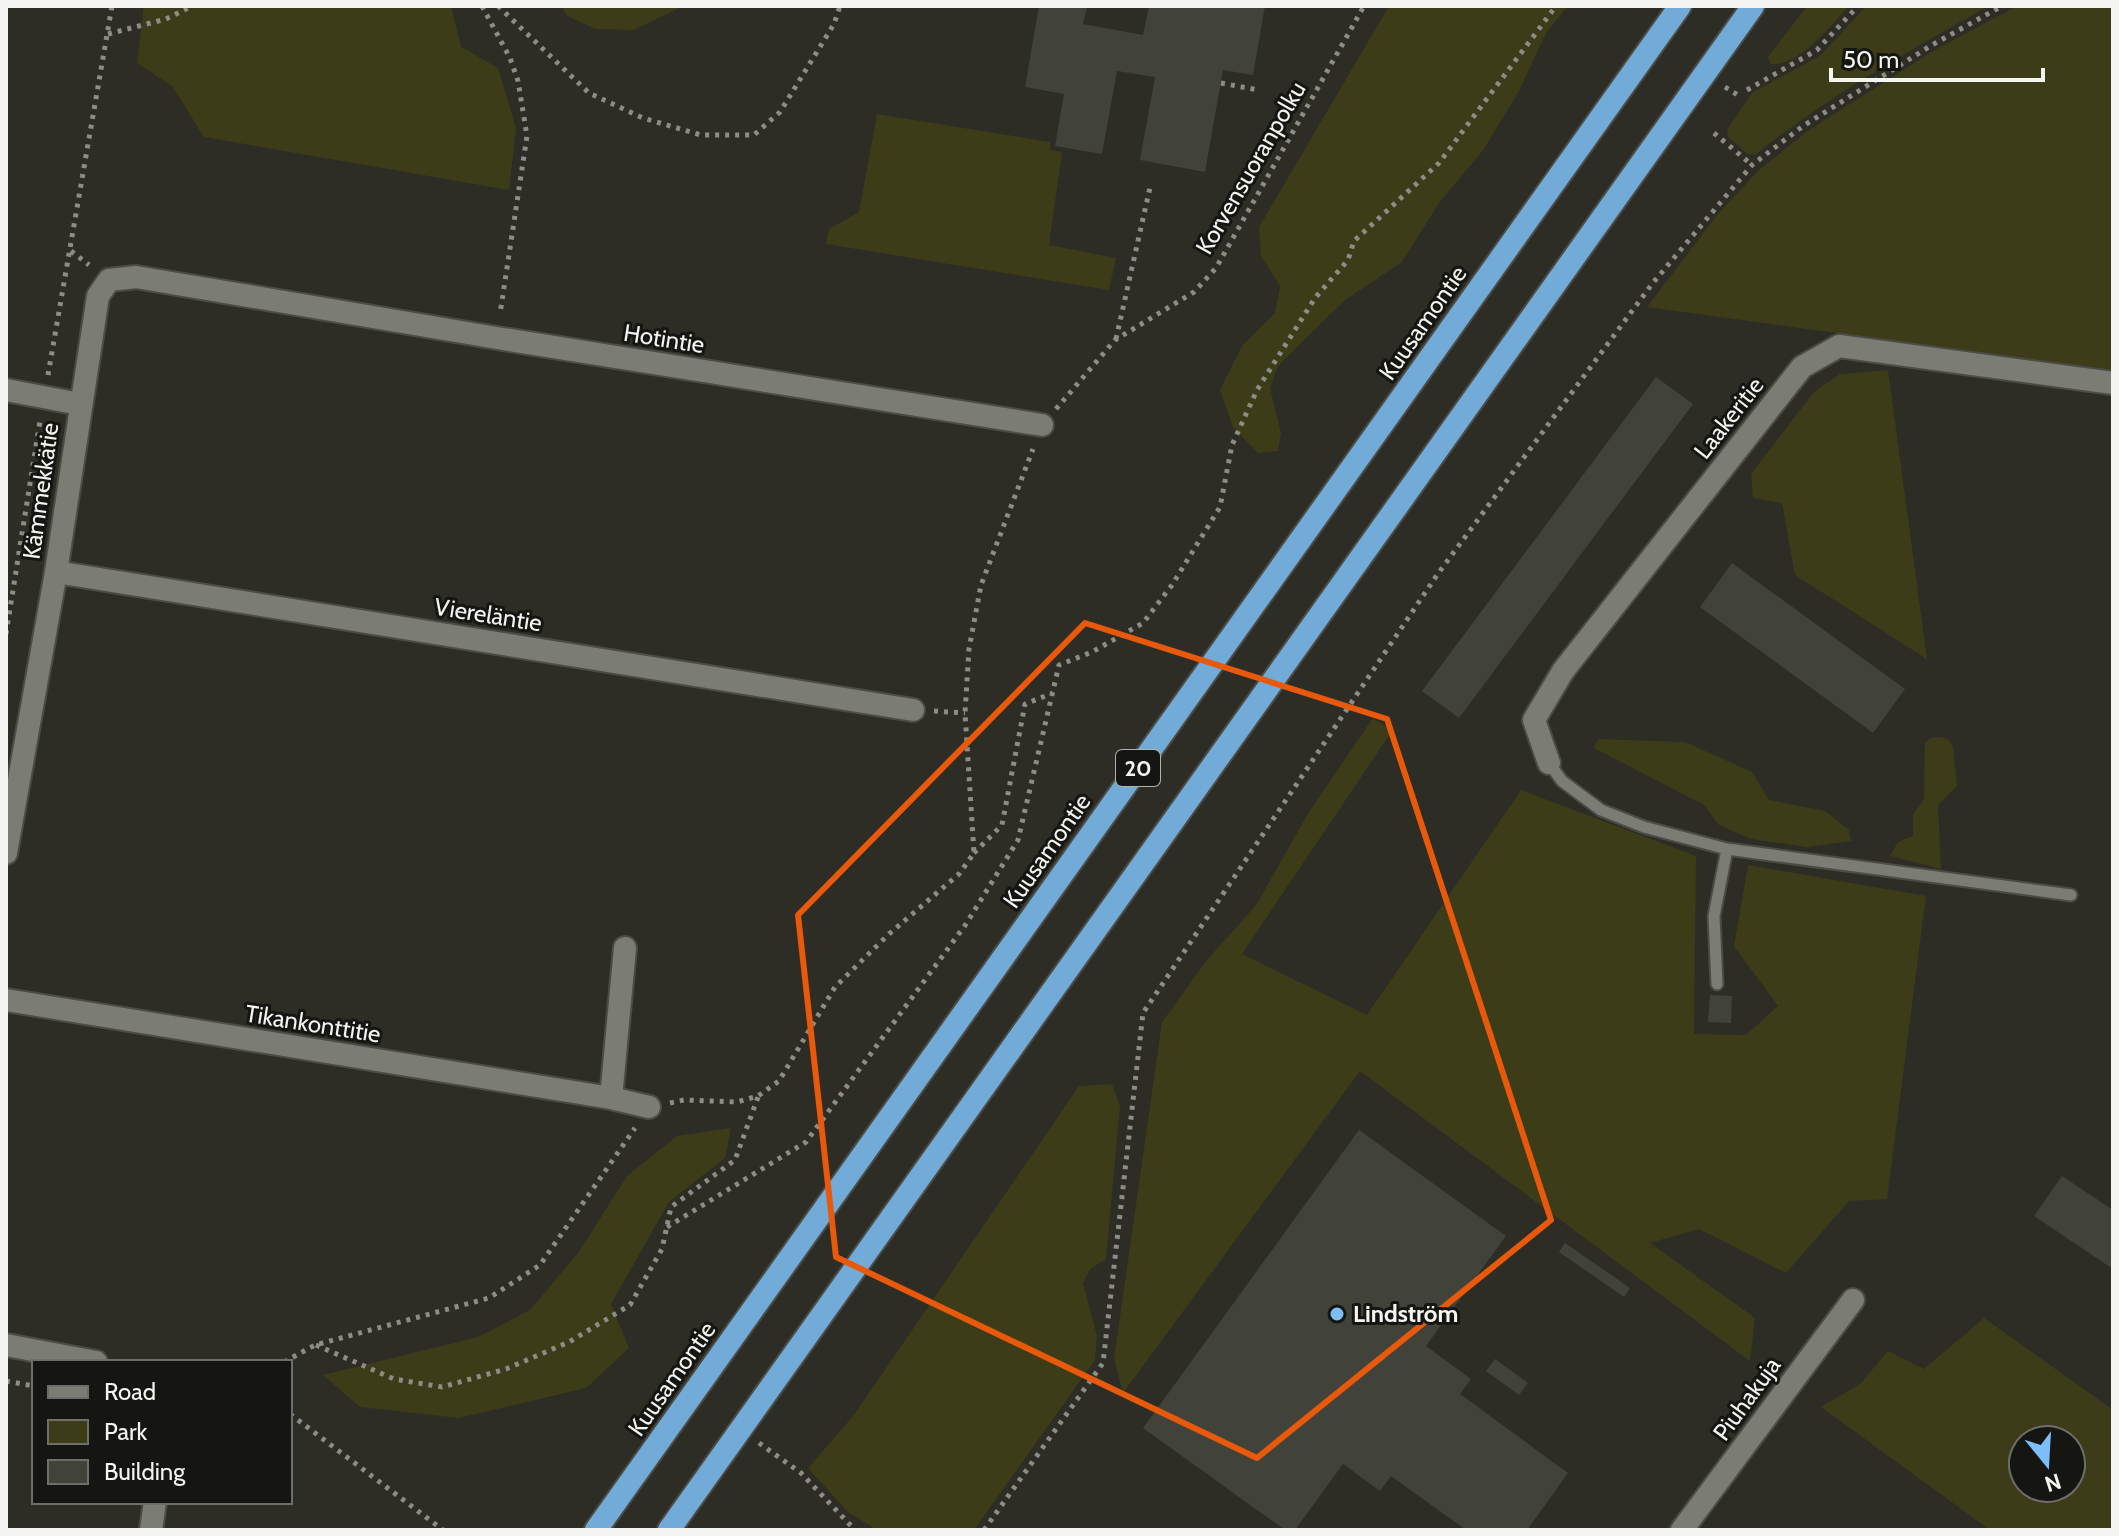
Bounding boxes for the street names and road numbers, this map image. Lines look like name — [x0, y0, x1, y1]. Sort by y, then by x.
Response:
street label: Korvensuoranpolku — [1189, 76, 1312, 259]
street label: Kuusamontie — [1373, 260, 1472, 385]
street label: Hotintie — [622, 318, 707, 359]
street label: Laakeritie — [1688, 371, 1769, 464]
street label: Kämmekkätie — [17, 421, 64, 561]
street label: Viereläntie — [432, 592, 544, 637]
road number: 20 — [1116, 750, 1160, 786]
street label: Kuusamontie — [997, 788, 1096, 913]
street label: Tikankonttitie — [243, 998, 383, 1049]
street label: Kuusamontie — [622, 1316, 721, 1441]
street label: Piuhakuja — [1707, 1351, 1787, 1446]

